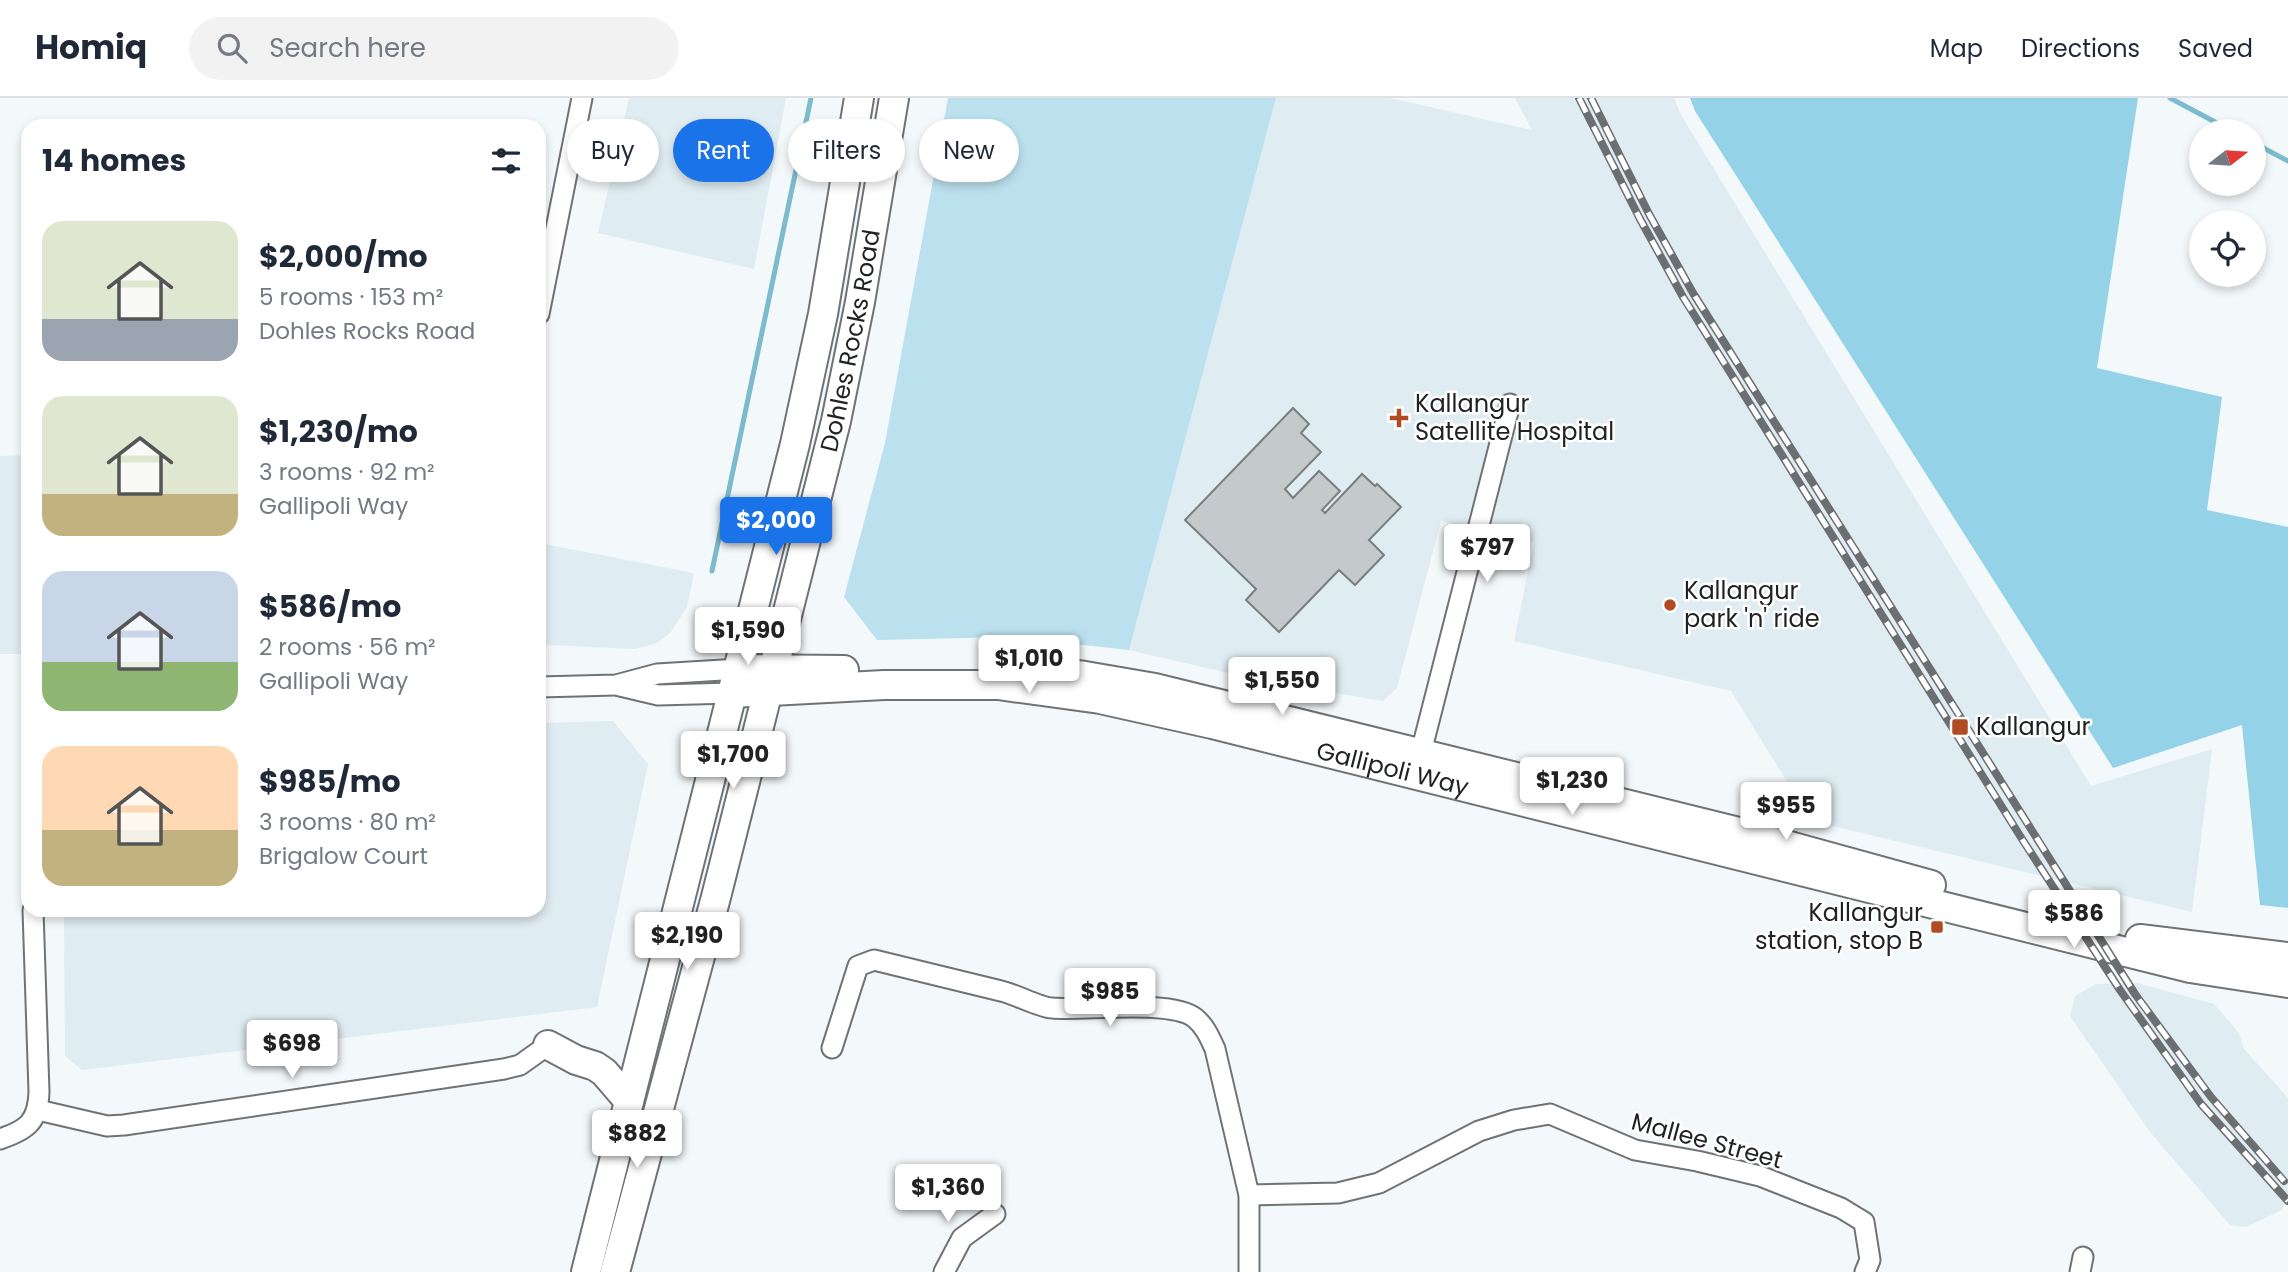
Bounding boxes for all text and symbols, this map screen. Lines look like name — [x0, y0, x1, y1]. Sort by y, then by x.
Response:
search box — [189, 17, 679, 80]
text: Homiq — [35, 24, 147, 71]
icon: search — [213, 29, 251, 67]
text: Search here — [269, 30, 426, 66]
text: Map — [1930, 32, 1983, 65]
text: Directions — [2021, 32, 2140, 65]
text: Saved — [2178, 32, 2253, 65]
chip: Buy — [567, 119, 659, 182]
chip: Rent — [673, 119, 774, 182]
chip: Filters — [788, 119, 905, 182]
chip: New — [919, 119, 1019, 182]
north arrow — [2189, 119, 2266, 196]
map controls — [2189, 119, 2266, 287]
text: 14 homes — [42, 139, 186, 182]
icon: filters — [487, 142, 525, 180]
button: locate — [2189, 210, 2266, 287]
street label: Dohles Rocks Road — [812, 227, 888, 455]
text: $2,000/mo — [259, 235, 428, 278]
icon: home — [98, 249, 182, 333]
text: 5 rooms · 153 m² — [259, 281, 443, 313]
text: Dohles Rocks Road — [259, 315, 475, 347]
place label: Kallangur Satellite Hospital — [1415, 387, 1614, 448]
marker: Kallangur Satellite Hospital — [1389, 408, 1409, 428]
text: $1,230/mo — [259, 410, 418, 453]
icon: home — [98, 424, 182, 508]
text: 3 rooms · 92 m² — [259, 456, 435, 488]
text: Gallipoli Way — [259, 490, 408, 522]
pin: $2,000 — [719, 498, 833, 557]
text: $2,000 — [736, 504, 816, 536]
pin: $797 — [1446, 524, 1528, 584]
text: $797 — [1460, 531, 1514, 563]
place label: Kallangur park 'n' ride — [1684, 574, 1820, 635]
text: $586/mo — [259, 585, 401, 628]
marker: Kallangur park 'n' ride — [1662, 597, 1678, 613]
icon: home — [98, 599, 182, 683]
pin: $1,590 — [691, 608, 805, 667]
text: $1,590 — [711, 614, 785, 646]
text: 2 rooms · 56 m² — [259, 631, 436, 663]
pin: $1,010 — [972, 636, 1086, 695]
text: $1,010 — [994, 642, 1064, 674]
pin: $1,550 — [1225, 658, 1339, 717]
text: $1,550 — [1244, 664, 1320, 696]
text: Gallipoli Way — [259, 665, 408, 697]
place label: Kallangur — [1976, 710, 2091, 743]
marker: Kallangur — [1950, 717, 1970, 737]
pin: $1,700 — [676, 732, 790, 791]
street label: Gallipoli Way — [1313, 734, 1473, 804]
text: $1,700 — [697, 738, 769, 770]
pin: $1,230 — [1515, 758, 1629, 817]
text: $985/mo — [259, 760, 401, 803]
text: $1,230 — [1536, 764, 1608, 796]
icon: home — [98, 774, 182, 858]
pin: $955 — [1745, 782, 1827, 842]
text: $955 — [1756, 789, 1816, 821]
text: 3 rooms · 80 m² — [259, 806, 436, 838]
text: Brigalow Court — [259, 840, 428, 872]
pin: $586 — [2033, 890, 2115, 950]
place label: Kallangur station, stop B — [1755, 896, 1923, 957]
text: $586 — [2044, 897, 2104, 929]
pin: $2,190 — [630, 912, 744, 972]
text: $2,190 — [651, 919, 723, 951]
marker: Kallangur station, stop B — [1929, 919, 1945, 935]
pin: $985 — [1069, 968, 1151, 1028]
text: $985 — [1080, 975, 1140, 1007]
pin: $698 — [251, 1020, 333, 1080]
text: $698 — [263, 1027, 321, 1059]
street label: Mallee Street — [1628, 1105, 1786, 1177]
pin: $882 — [596, 1110, 678, 1170]
text: $882 — [608, 1117, 666, 1149]
pin: $1,360 — [891, 1164, 1005, 1224]
text: $1,360 — [911, 1171, 985, 1203]

